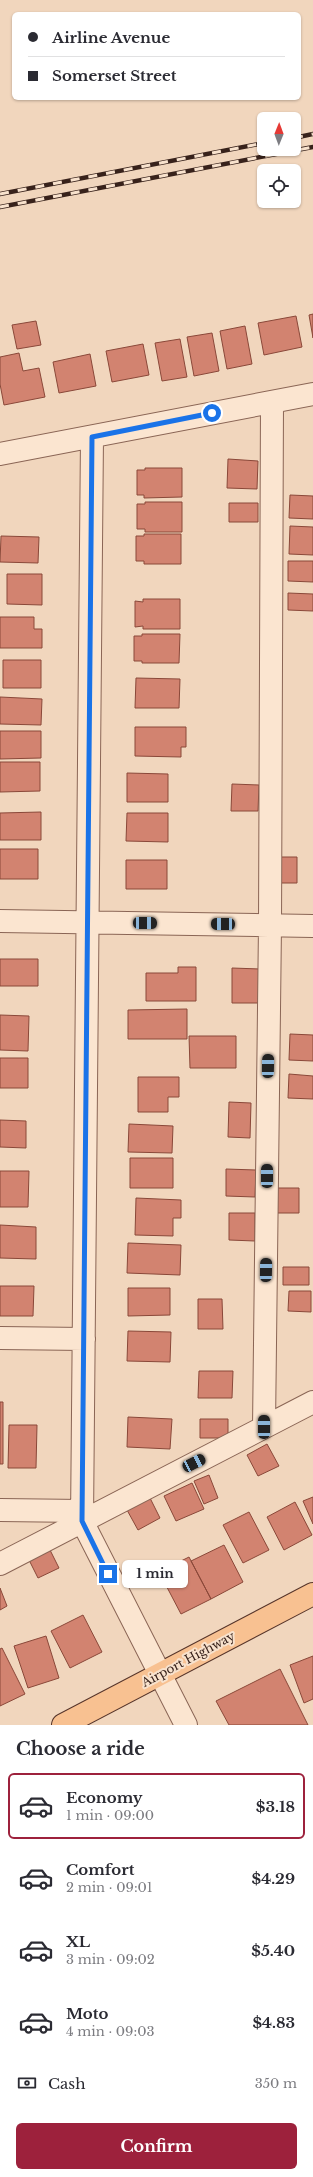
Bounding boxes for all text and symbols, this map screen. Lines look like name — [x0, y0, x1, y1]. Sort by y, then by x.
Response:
text: Airline Avenue — [52, 28, 170, 47]
text: Somerset Street — [52, 66, 176, 85]
north arrow — [257, 112, 301, 156]
map controls — [257, 112, 301, 208]
button: locate — [257, 164, 301, 208]
route start — [203, 404, 221, 422]
car — [133, 917, 157, 929]
car — [211, 918, 235, 930]
car — [262, 1054, 274, 1078]
car — [261, 1164, 273, 1188]
car — [260, 1258, 272, 1282]
car — [258, 1415, 270, 1439]
car — [181, 1452, 207, 1474]
callout: 1 min — [122, 1560, 188, 1588]
route end — [99, 1565, 117, 1583]
text: 1 min — [136, 1565, 174, 1582]
street label: Airport Highway — [138, 1628, 237, 1690]
text: Choose a ride — [16, 1738, 145, 1760]
icon: car — [18, 1788, 54, 1824]
text: Economy — [66, 1788, 143, 1807]
text: $3.18 — [256, 1797, 295, 1816]
text: 1 min · 09:00 — [66, 1807, 154, 1824]
icon: car — [18, 1860, 54, 1896]
text: Comfort — [66, 1860, 134, 1879]
text: $4.29 — [252, 1869, 295, 1888]
text: 2 min · 09:01 — [66, 1879, 153, 1896]
icon: car — [18, 1932, 54, 1968]
text: XL — [66, 1932, 90, 1951]
text: $5.40 — [251, 1941, 295, 1960]
text: 3 min · 09:02 — [66, 1951, 155, 1968]
icon: car — [18, 2004, 54, 2040]
text: Moto — [66, 2004, 108, 2023]
text: $4.83 — [252, 2013, 295, 2032]
text: 4 min · 09:03 — [66, 2023, 154, 2040]
icon: cash — [16, 2072, 38, 2094]
text: Cash — [48, 2074, 85, 2093]
text: 350 m — [255, 2075, 297, 2092]
button: Confirm — [16, 2123, 297, 2169]

